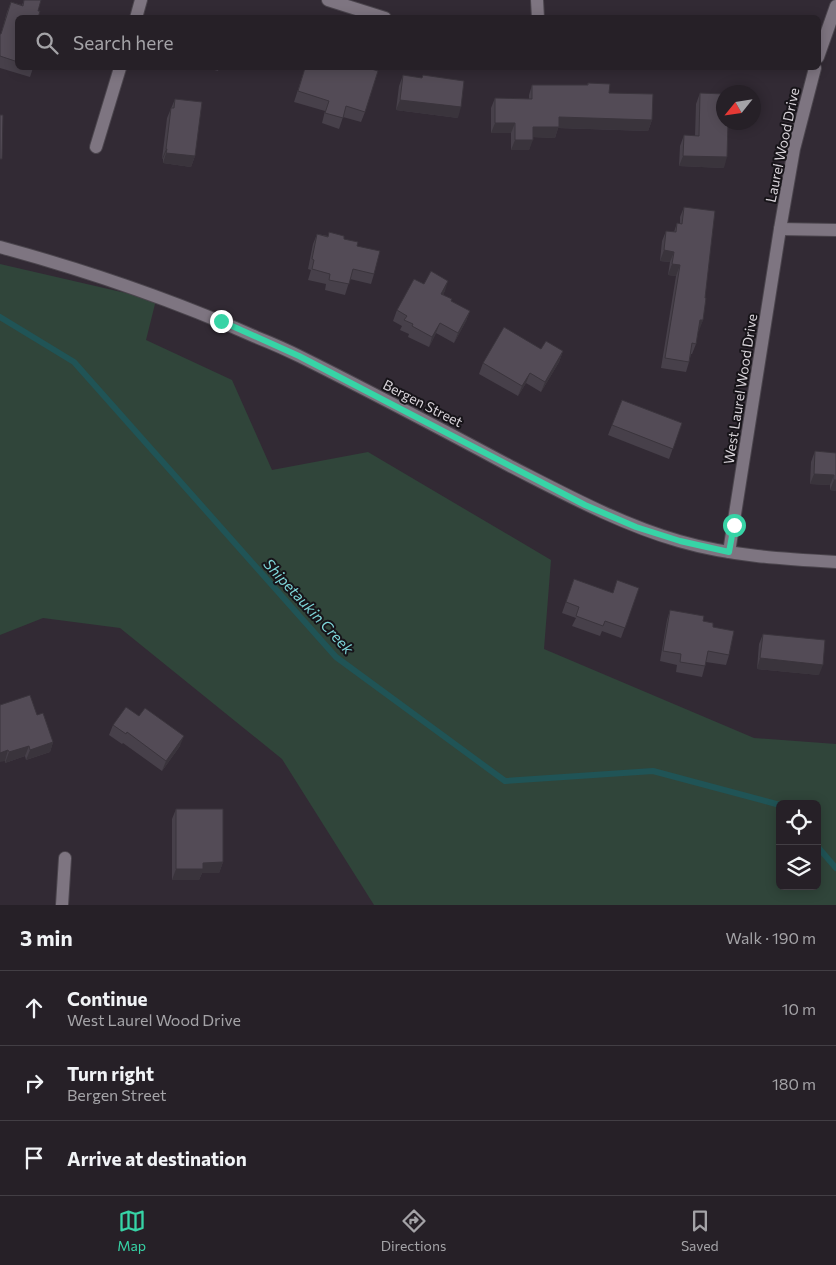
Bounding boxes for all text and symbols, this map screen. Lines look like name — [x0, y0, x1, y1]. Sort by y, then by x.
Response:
search box — [15, 15, 821, 70]
icon: search — [33, 29, 61, 57]
text: Search here — [73, 31, 173, 54]
north arrow — [716, 85, 761, 130]
street label: Laurel Wood Drive — [762, 86, 802, 204]
route end — [210, 310, 233, 333]
street label: West Laurel Wood Drive — [720, 313, 760, 465]
street label: Bergen Street — [380, 376, 466, 430]
route start — [723, 514, 746, 537]
water label: Shipetaukin Creek — [260, 555, 358, 658]
map controls — [776, 800, 821, 890]
button: locate — [776, 800, 821, 845]
button: layers — [776, 845, 821, 890]
text: 3 min — [20, 925, 73, 950]
text: Walk · 190 m — [726, 928, 816, 947]
text: Continue — [67, 987, 147, 1010]
icon: ahead — [20, 994, 48, 1022]
text: 10 m — [782, 999, 816, 1018]
text: West Laurel Wood Drive — [67, 1010, 241, 1029]
text: Turn right — [67, 1062, 154, 1085]
icon: right — [20, 1069, 48, 1097]
text: 180 m — [772, 1074, 816, 1093]
text: Bergen Street — [67, 1085, 167, 1104]
icon: arrive — [20, 1144, 48, 1172]
text: Arrive at destination — [67, 1147, 247, 1170]
tab: Map — [117, 1207, 146, 1254]
tab: Directions — [381, 1207, 446, 1254]
tab: Saved — [681, 1207, 719, 1254]

